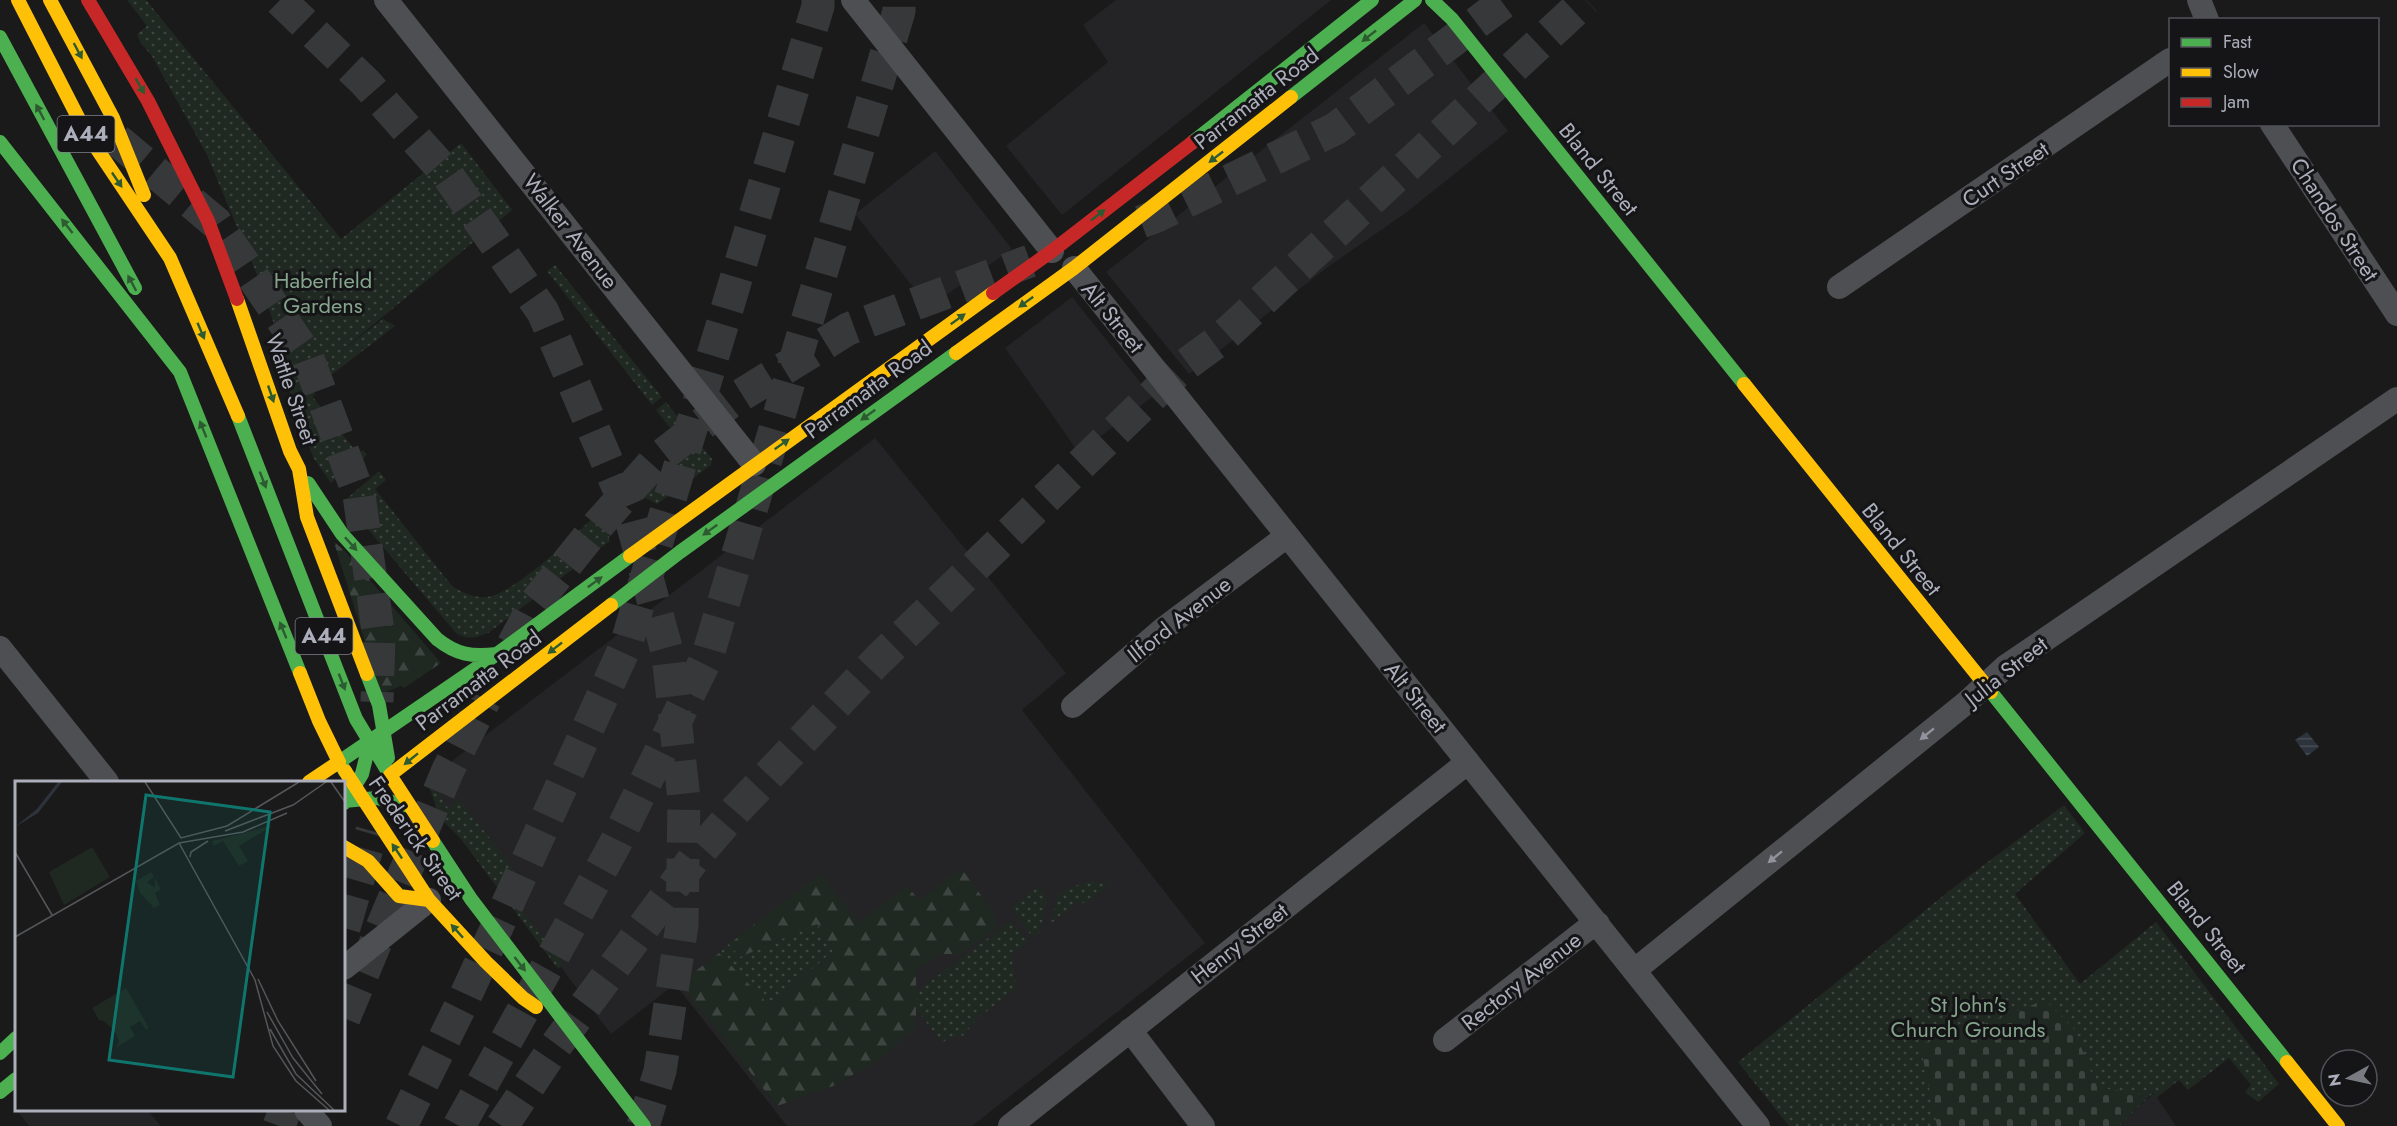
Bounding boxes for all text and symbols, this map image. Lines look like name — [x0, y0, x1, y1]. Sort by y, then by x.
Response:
legend — [2169, 18, 2379, 126]
text: Fast — [2223, 29, 2252, 55]
one-way arrow — [1361, 30, 1377, 43]
street label: Parramatta Road — [1187, 39, 1325, 157]
one-way arrow — [73, 43, 83, 60]
text: Slow — [2223, 59, 2260, 85]
one-way arrow — [134, 78, 145, 94]
text: Jam — [2221, 89, 2250, 115]
one-way arrow — [35, 103, 45, 120]
road number: A44 — [58, 116, 115, 152]
street label: Bland Street — [1552, 116, 1647, 223]
street label: Curt Street — [1955, 133, 2055, 215]
one-way arrow — [1208, 150, 1223, 162]
street label: Chandos Street — [2283, 151, 2387, 288]
street label: Walker Avenue — [516, 167, 626, 295]
one-way arrow — [111, 171, 123, 187]
one-way arrow — [1090, 209, 1106, 221]
one-way arrow — [60, 218, 73, 234]
park label: Haberfield Gardens — [274, 264, 372, 321]
street label: Alt Street — [1074, 274, 1152, 360]
one-way arrow — [127, 275, 137, 292]
one-way arrow — [1018, 295, 1034, 307]
one-way arrow — [950, 313, 965, 325]
one-way arrow — [197, 322, 206, 340]
street label: Wattle Street — [258, 329, 326, 450]
street label: Parramatta Road — [798, 332, 938, 446]
one-way arrow — [266, 385, 276, 403]
one-way arrow — [860, 409, 876, 421]
one-way arrow — [198, 420, 208, 438]
one-way arrow — [774, 439, 790, 450]
one-way arrow — [258, 471, 268, 489]
street label: Bland Street — [1855, 496, 1950, 603]
one-way arrow — [702, 524, 718, 536]
one-way arrow — [344, 536, 357, 551]
street label: Ilford Avenue — [1120, 568, 1238, 670]
one-way arrow — [587, 576, 602, 588]
road number: A44 — [296, 618, 352, 654]
one-way arrow — [278, 621, 288, 639]
street label: Parramatta Road — [408, 622, 548, 738]
street label: Julia Street — [1955, 628, 2055, 715]
one-way arrow — [547, 642, 563, 655]
street label: Alt Street — [1377, 654, 1455, 740]
one-way arrow — [338, 673, 347, 691]
one-way arrow — [1919, 728, 1935, 741]
one-way arrow — [403, 752, 418, 764]
street label: Frederick Street — [361, 769, 471, 907]
inset map — [15, 781, 345, 1111]
one-way arrow — [391, 843, 403, 859]
one-way arrow — [1768, 850, 1783, 862]
street label: Bland Street — [2160, 874, 2255, 981]
street label: Henry Street — [1184, 894, 1295, 991]
one-way arrow — [451, 924, 464, 939]
street label: Rectory Avenue — [1454, 924, 1588, 1038]
one-way arrow — [514, 956, 526, 971]
park label: St John's Church Grounds — [1891, 988, 2046, 1045]
north arrow — [2319, 1048, 2379, 1108]
text: N — [2322, 1072, 2347, 1088]

